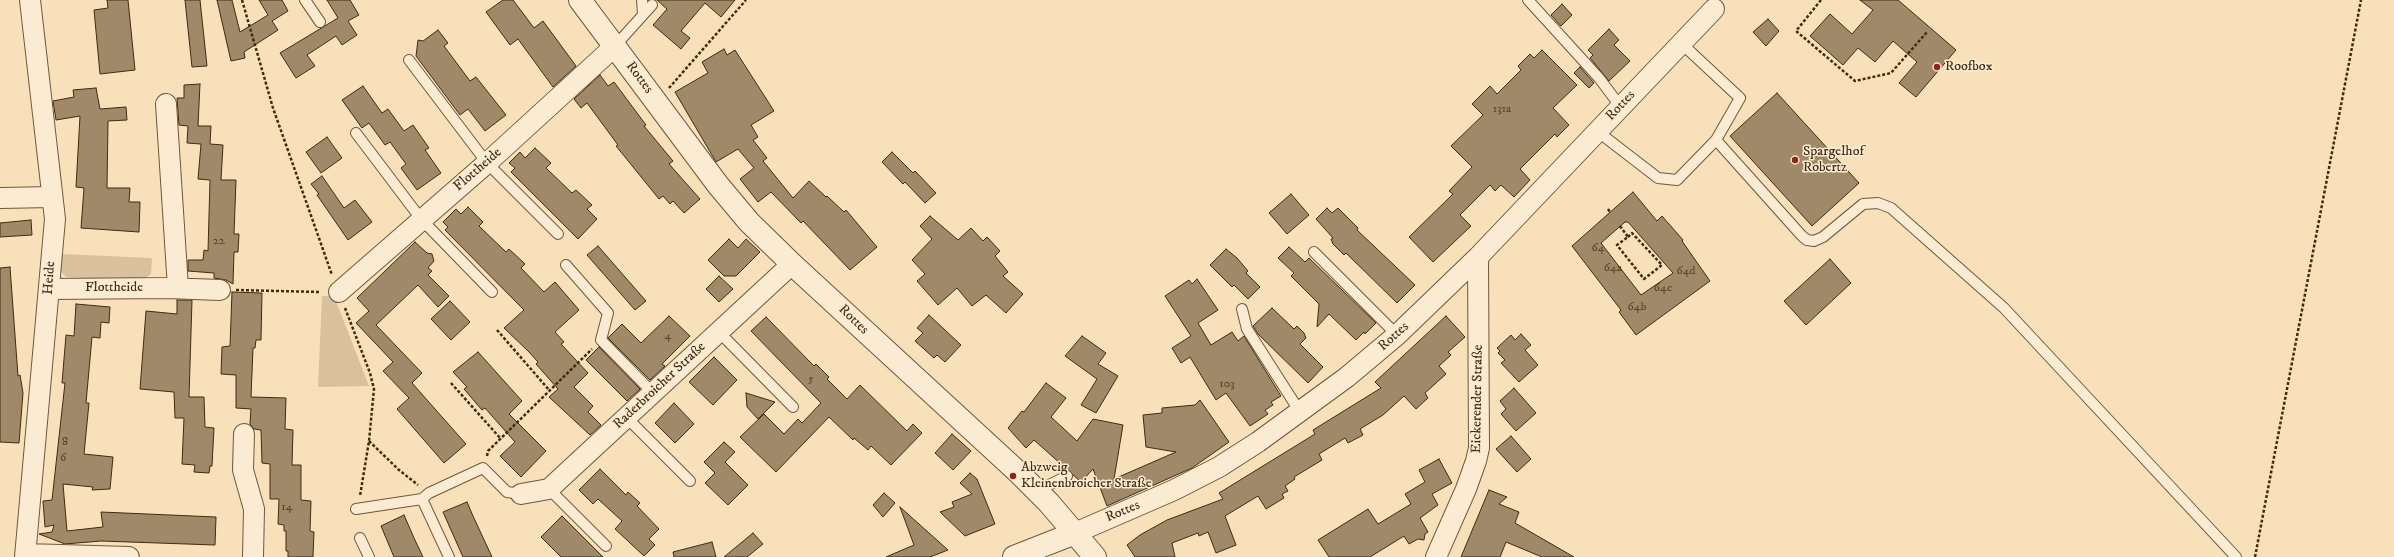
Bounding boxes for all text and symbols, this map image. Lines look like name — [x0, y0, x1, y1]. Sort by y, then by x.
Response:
street label: Rottes — [622, 59, 656, 97]
place label: Roofbox — [1945, 59, 1993, 75]
marker: Roofbox — [1932, 62, 1942, 72]
street label: Rottes — [1603, 87, 1639, 125]
house number: 131a — [1493, 103, 1511, 117]
place label: Spargelhof Robertz — [1803, 144, 1864, 176]
street label: Flottheide — [451, 145, 505, 195]
marker: Spargelhof Robertz — [1790, 155, 1800, 165]
house number: 22 — [213, 235, 225, 249]
house number: 64 — [1591, 242, 1605, 256]
street label: Heide — [40, 261, 60, 295]
house number: 64a — [1604, 262, 1622, 276]
house number: 64d — [1676, 265, 1696, 279]
street label: Flottheide — [85, 280, 143, 296]
house number: 64c — [1654, 282, 1672, 296]
house number: 64b — [1628, 301, 1646, 315]
street label: Rottes — [834, 302, 872, 338]
street label: Rottes — [1375, 319, 1413, 355]
house number: 4 — [665, 330, 671, 344]
street label: Raderbroicher Straße — [610, 339, 710, 433]
street label: Eickerender Straße — [1469, 345, 1487, 453]
house number: 5 — [808, 373, 814, 387]
house number: 103 — [1219, 378, 1235, 392]
house number: 8 — [62, 436, 68, 450]
house number: 6 — [60, 452, 66, 466]
place label: Abzweig Kleinenbroicher Straße — [1021, 460, 1151, 492]
marker: Abzweig Kleinenbroicher Straße — [1008, 471, 1018, 481]
street label: Rottes — [1103, 497, 1143, 527]
house number: 14 — [281, 501, 293, 515]

